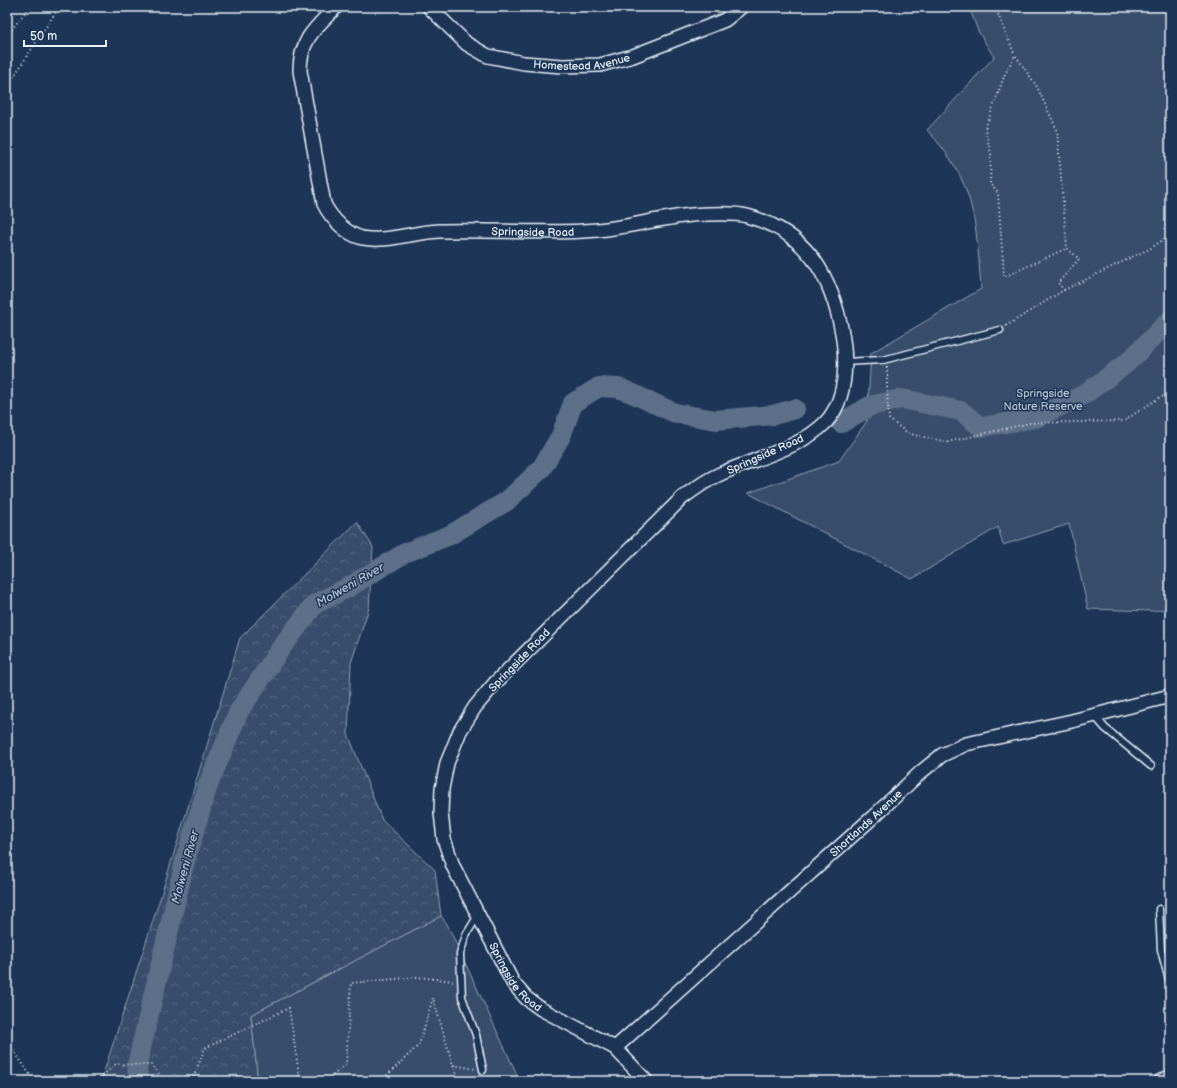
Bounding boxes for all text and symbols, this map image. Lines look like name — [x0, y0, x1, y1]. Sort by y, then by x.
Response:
scale bar — [24, 22, 106, 48]
text: 50 m — [30, 29, 57, 44]
street label: Homestead Avenue — [533, 51, 632, 73]
street label: Springside Road — [491, 225, 574, 239]
park label: Springside Nature Reserve — [1003, 387, 1083, 413]
street label: Springside Road — [725, 432, 806, 477]
water label: Molweni River — [314, 559, 388, 611]
street label: Springside Road — [486, 626, 553, 695]
street label: Shortlands Avenue — [827, 787, 905, 859]
water label: Molweni River — [168, 827, 203, 906]
street label: Springside Road — [486, 941, 544, 1014]

